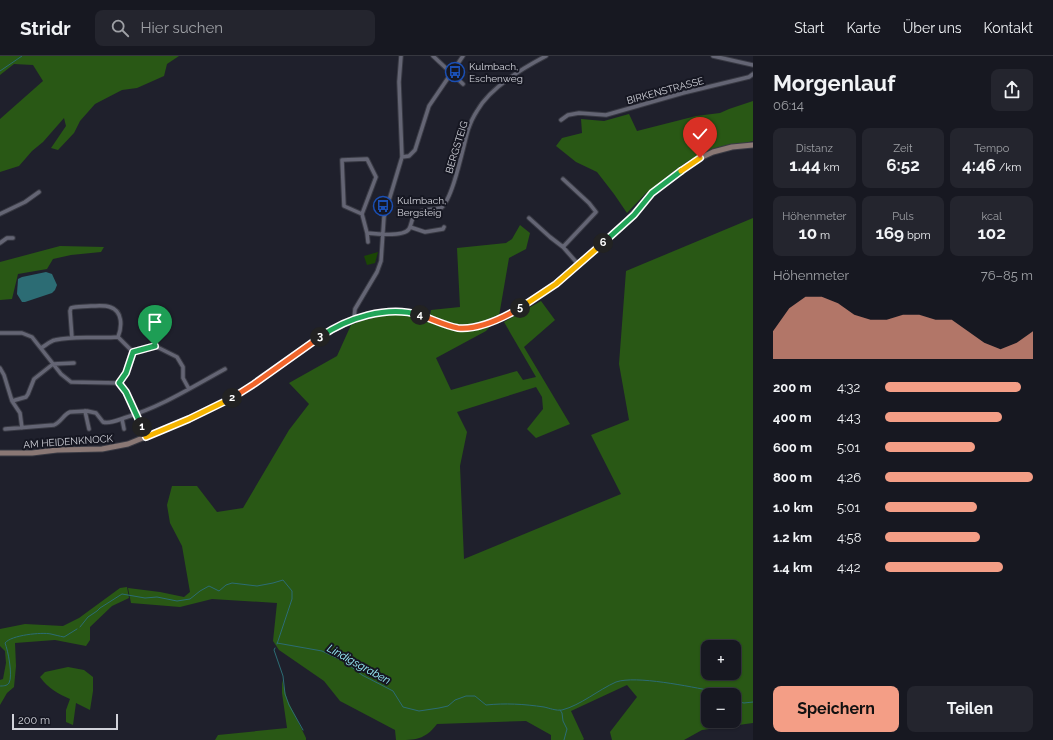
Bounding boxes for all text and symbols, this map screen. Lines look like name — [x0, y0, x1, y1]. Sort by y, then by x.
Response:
search box — [95, 10, 375, 46]
text: Stridr — [20, 17, 71, 39]
icon: search — [109, 17, 131, 39]
text: Hier suchen — [141, 19, 223, 37]
text: Start — [794, 20, 824, 36]
text: Karte — [846, 20, 881, 36]
text: Über uns — [903, 20, 962, 36]
text: Kontakt — [984, 20, 1033, 36]
bus stop icon: Kulmbach, Eschenweg — [444, 61, 466, 83]
place label: Kulmbach, Eschenweg — [469, 61, 523, 84]
button: share — [991, 69, 1033, 111]
text: Morgenlauf — [773, 70, 895, 96]
street label: BIRKENSTRASSE — [625, 75, 705, 106]
text: 06:14 — [773, 98, 804, 113]
pin — [683, 117, 717, 158]
street label: BERGSTEIG — [443, 120, 470, 175]
icon: check — [689, 123, 711, 145]
text: Distanz — [796, 142, 833, 155]
text: Zeit — [893, 142, 913, 155]
text: Tempo — [974, 142, 1009, 155]
text: 1.44 — [789, 155, 821, 175]
text: 6:52 — [886, 155, 920, 175]
text: 4:46 — [962, 155, 996, 175]
text: km — [821, 161, 840, 174]
text: /km — [996, 161, 1021, 174]
bus stop icon: Kulmbach, Bergsteig — [372, 195, 394, 217]
place label: Kulmbach, Bergsteig — [397, 195, 446, 218]
text: Höhenmeter — [782, 210, 846, 223]
text: Puls — [892, 210, 914, 223]
text: kcal — [981, 210, 1002, 223]
text: 10 — [798, 223, 817, 243]
text: 169 — [875, 223, 904, 243]
text: 102 — [977, 223, 1006, 243]
text: m — [817, 229, 830, 242]
text: bpm — [904, 229, 931, 242]
pin: 6 — [593, 233, 613, 253]
text: 6 — [600, 236, 606, 249]
text: Höhenmeter — [773, 268, 849, 283]
text: 76–85 m — [981, 268, 1033, 283]
pin: 5 — [510, 298, 530, 318]
text: 5 — [517, 301, 523, 314]
pin — [138, 305, 172, 346]
pin: 4 — [410, 305, 430, 325]
text: 4 — [417, 308, 423, 321]
icon: arrive — [144, 311, 166, 333]
pin: 3 — [310, 327, 330, 347]
text: 3 — [317, 330, 323, 343]
text: 200 m — [773, 380, 812, 395]
text: 4:32 — [837, 380, 860, 395]
pin: 2 — [222, 388, 242, 408]
text: 2 — [229, 391, 235, 404]
text: 400 m — [773, 410, 812, 425]
text: 4:43 — [837, 410, 861, 425]
pin: 1 — [132, 417, 152, 437]
text: 1 — [139, 420, 145, 433]
street label: AM HEIDENKNOCK — [23, 433, 114, 450]
text: 600 m — [773, 440, 812, 455]
text: 5:01 — [837, 440, 860, 455]
text: 800 m — [773, 470, 812, 485]
text: 4:26 — [837, 470, 861, 485]
text: 1.0 km — [773, 500, 813, 515]
text: 5:01 — [837, 500, 860, 515]
text: 1.2 km — [773, 530, 812, 545]
text: 4:58 — [837, 530, 861, 545]
text: 1.4 km — [773, 560, 812, 575]
text: 4:42 — [837, 560, 860, 575]
map controls — [701, 640, 741, 728]
button: + — [701, 640, 741, 680]
water label: Lindigsgraben — [325, 642, 393, 687]
button: Speichern — [773, 686, 899, 732]
button: Teilen — [907, 686, 1033, 732]
button: − — [701, 688, 741, 728]
scale bar — [12, 712, 118, 731]
text: 200 m — [18, 714, 50, 727]

